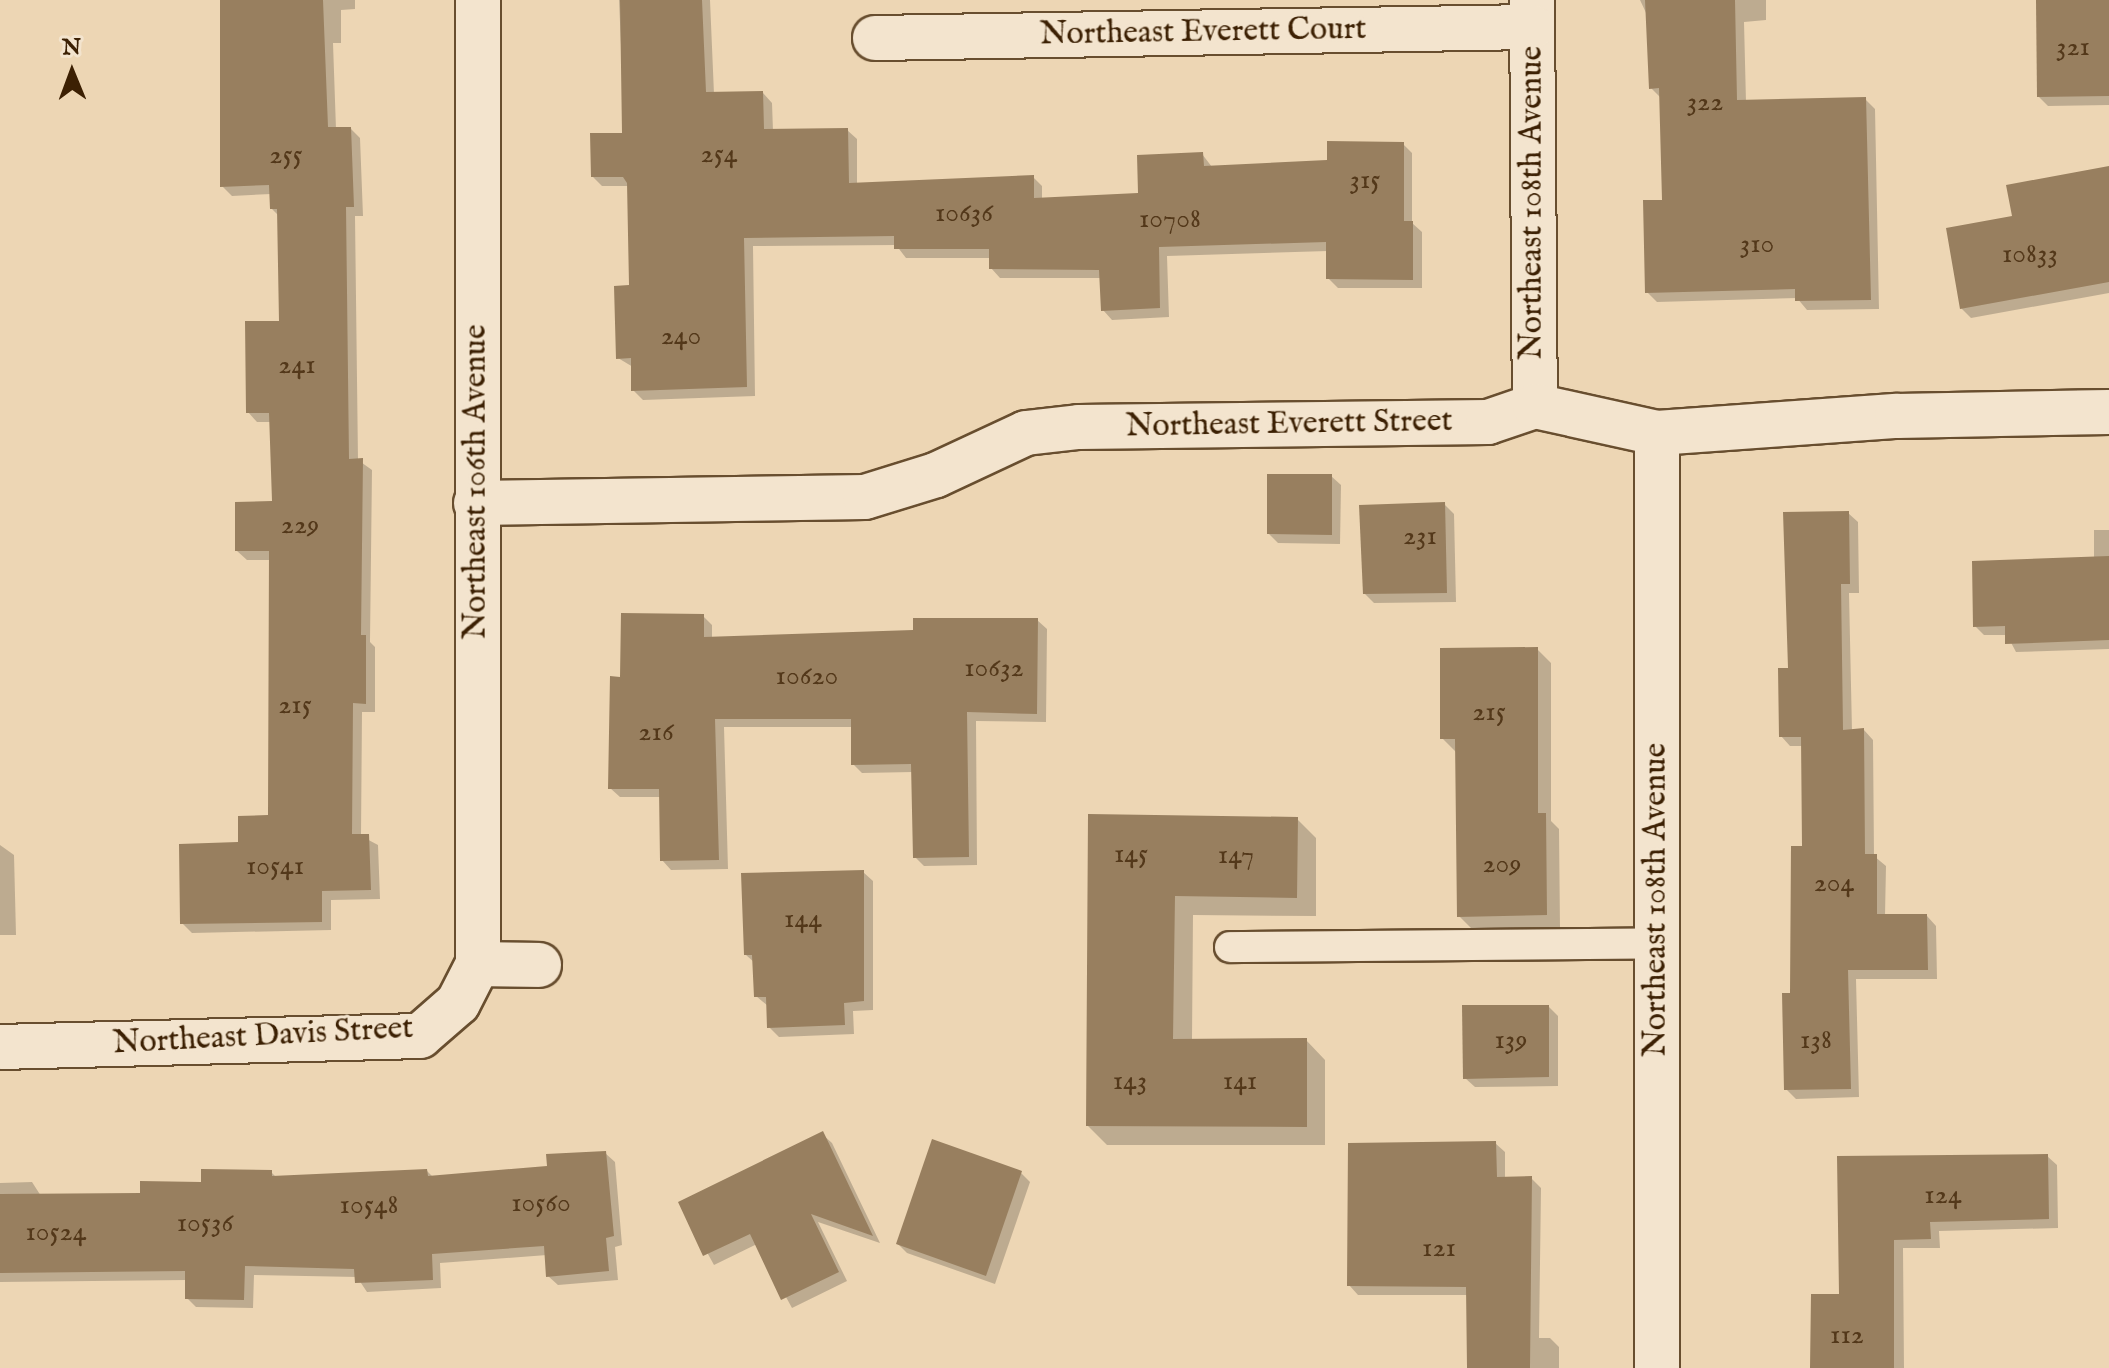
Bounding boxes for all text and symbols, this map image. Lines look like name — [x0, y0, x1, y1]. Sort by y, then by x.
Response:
street label: Northeast Everett Court — [1039, 11, 1367, 55]
house number: 321 — [2056, 31, 2090, 65]
north arrow — [32, 32, 112, 112]
text: N — [62, 34, 81, 62]
street label: Northeast 108th Avenue — [1514, 46, 1552, 360]
house number: 322 — [1687, 86, 1723, 120]
house number: 254 — [701, 138, 737, 172]
house number: 255 — [269, 139, 303, 173]
house number: 315 — [1349, 164, 1381, 198]
house number: 10636 — [935, 197, 993, 231]
house number: 10708 — [1139, 203, 1201, 237]
house number: 310 — [1740, 228, 1774, 262]
house number: 10833 — [2002, 238, 2058, 272]
house number: 240 — [661, 320, 701, 354]
street label: Northeast 106th Avenue — [458, 324, 496, 640]
house number: 241 — [278, 349, 316, 383]
street label: Northeast Everett Street — [1125, 403, 1453, 447]
house number: 229 — [281, 509, 319, 543]
house number: 231 — [1403, 520, 1437, 554]
house number: 10632 — [964, 652, 1024, 686]
house number: 10620 — [776, 660, 838, 694]
house number: 215 — [278, 689, 312, 723]
house number: 215 — [1472, 696, 1506, 730]
house number: 216 — [638, 716, 674, 750]
street label: Northeast 108th Avenue — [1638, 743, 1676, 1057]
house number: 145 — [1114, 838, 1148, 872]
house number: 147 — [1218, 839, 1254, 873]
house number: 209 — [1482, 848, 1522, 882]
house number: 10541 — [246, 850, 304, 884]
house number: 204 — [1814, 867, 1854, 901]
house number: 144 — [784, 903, 822, 937]
street label: Northeast Davis Street — [112, 1010, 414, 1064]
house number: 139 — [1494, 1024, 1528, 1058]
house number: 138 — [1800, 1024, 1832, 1058]
house number: 143 — [1113, 1065, 1147, 1099]
house number: 141 — [1223, 1065, 1257, 1099]
house number: 124 — [1924, 1179, 1962, 1213]
house number: 10560 — [511, 1187, 571, 1221]
house number: 10548 — [340, 1189, 398, 1223]
house number: 10536 — [177, 1207, 233, 1241]
house number: 10524 — [26, 1216, 86, 1250]
house number: 121 — [1422, 1232, 1456, 1266]
house number: 112 — [1830, 1319, 1864, 1353]

